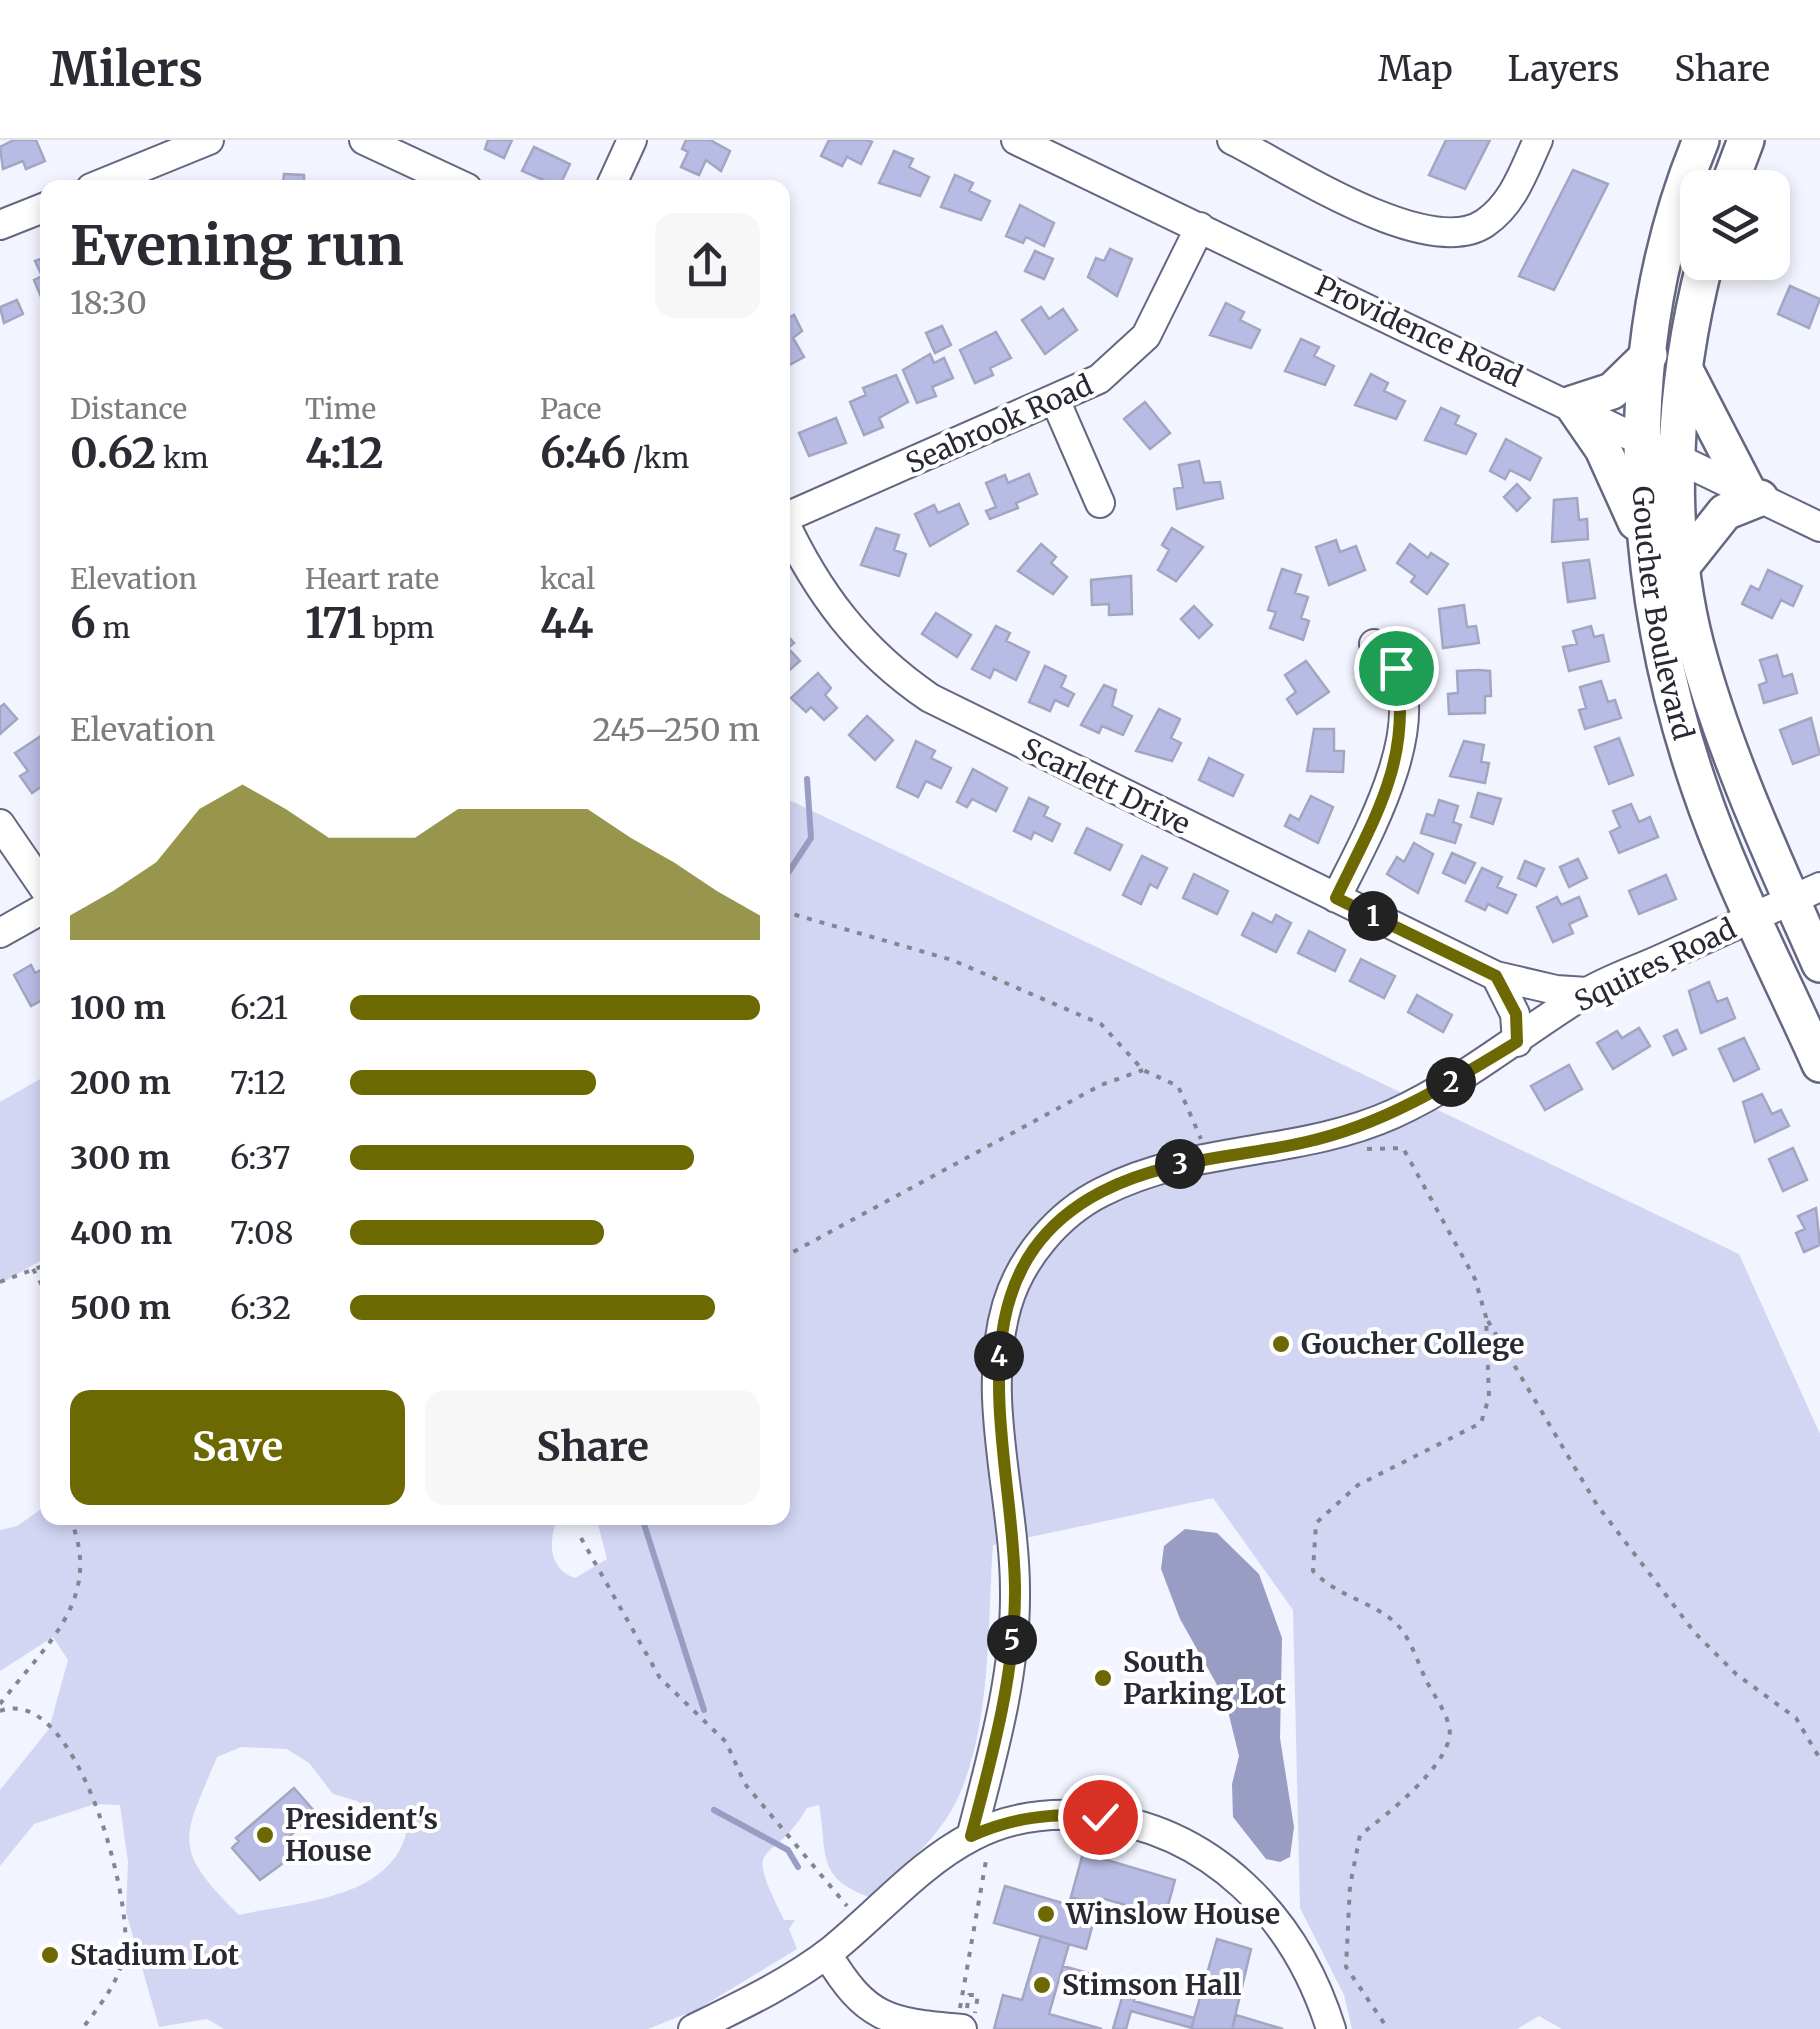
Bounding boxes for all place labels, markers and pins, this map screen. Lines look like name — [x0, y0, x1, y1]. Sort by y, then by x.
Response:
pin — [1354, 626, 1439, 711]
pin: 1 — [1348, 891, 1398, 941]
pin: 2 — [1426, 1057, 1476, 1107]
pin: 3 — [1155, 1139, 1205, 1189]
place label: Goucher College — [1301, 1326, 1524, 1362]
pin: 4 — [974, 1331, 1024, 1381]
marker: Goucher College — [1270, 1333, 1292, 1355]
pin: 5 — [987, 1615, 1037, 1665]
place label: South Parking Lot — [1123, 1644, 1286, 1712]
marker: South Parking Lot — [1092, 1667, 1114, 1689]
pin — [1058, 1775, 1143, 1860]
place label: President's House — [285, 1801, 438, 1869]
marker: President's House — [254, 1824, 276, 1846]
place label: Winslow House — [1065, 1896, 1280, 1932]
marker: Winslow House — [1035, 1903, 1057, 1925]
place label: Stadium Lot — [70, 1937, 239, 1973]
marker: Stadium Lot — [39, 1944, 61, 1966]
place label: Stimson Hall — [1062, 1967, 1241, 2003]
marker: Stimson Hall — [1031, 1974, 1053, 1996]

